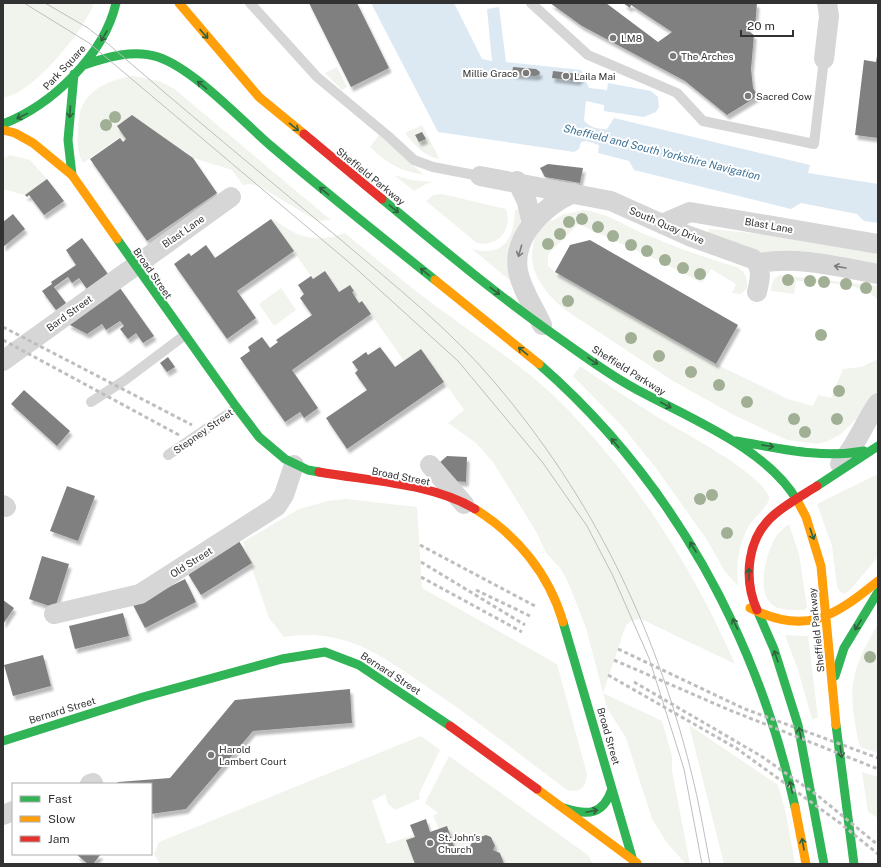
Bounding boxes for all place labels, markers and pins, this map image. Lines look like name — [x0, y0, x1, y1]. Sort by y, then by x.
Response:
place label: LM8 — [621, 32, 642, 44]
marker: LM8 — [608, 33, 618, 43]
place label: The Arches — [681, 50, 734, 62]
marker: The Arches — [668, 51, 678, 61]
place label: Millie Grace — [463, 67, 518, 79]
marker: Millie Grace — [521, 68, 531, 78]
place label: Laila Mai — [574, 70, 615, 82]
marker: Laila Mai — [561, 71, 571, 81]
place label: Sacred Cow — [756, 90, 812, 102]
marker: Sacred Cow — [743, 91, 753, 101]
place label: Harold Lambert Court — [219, 743, 287, 767]
marker: Harold Lambert Court — [206, 750, 216, 760]
place label: St. John's Church — [438, 831, 480, 855]
marker: St. John's Church — [425, 838, 435, 848]

